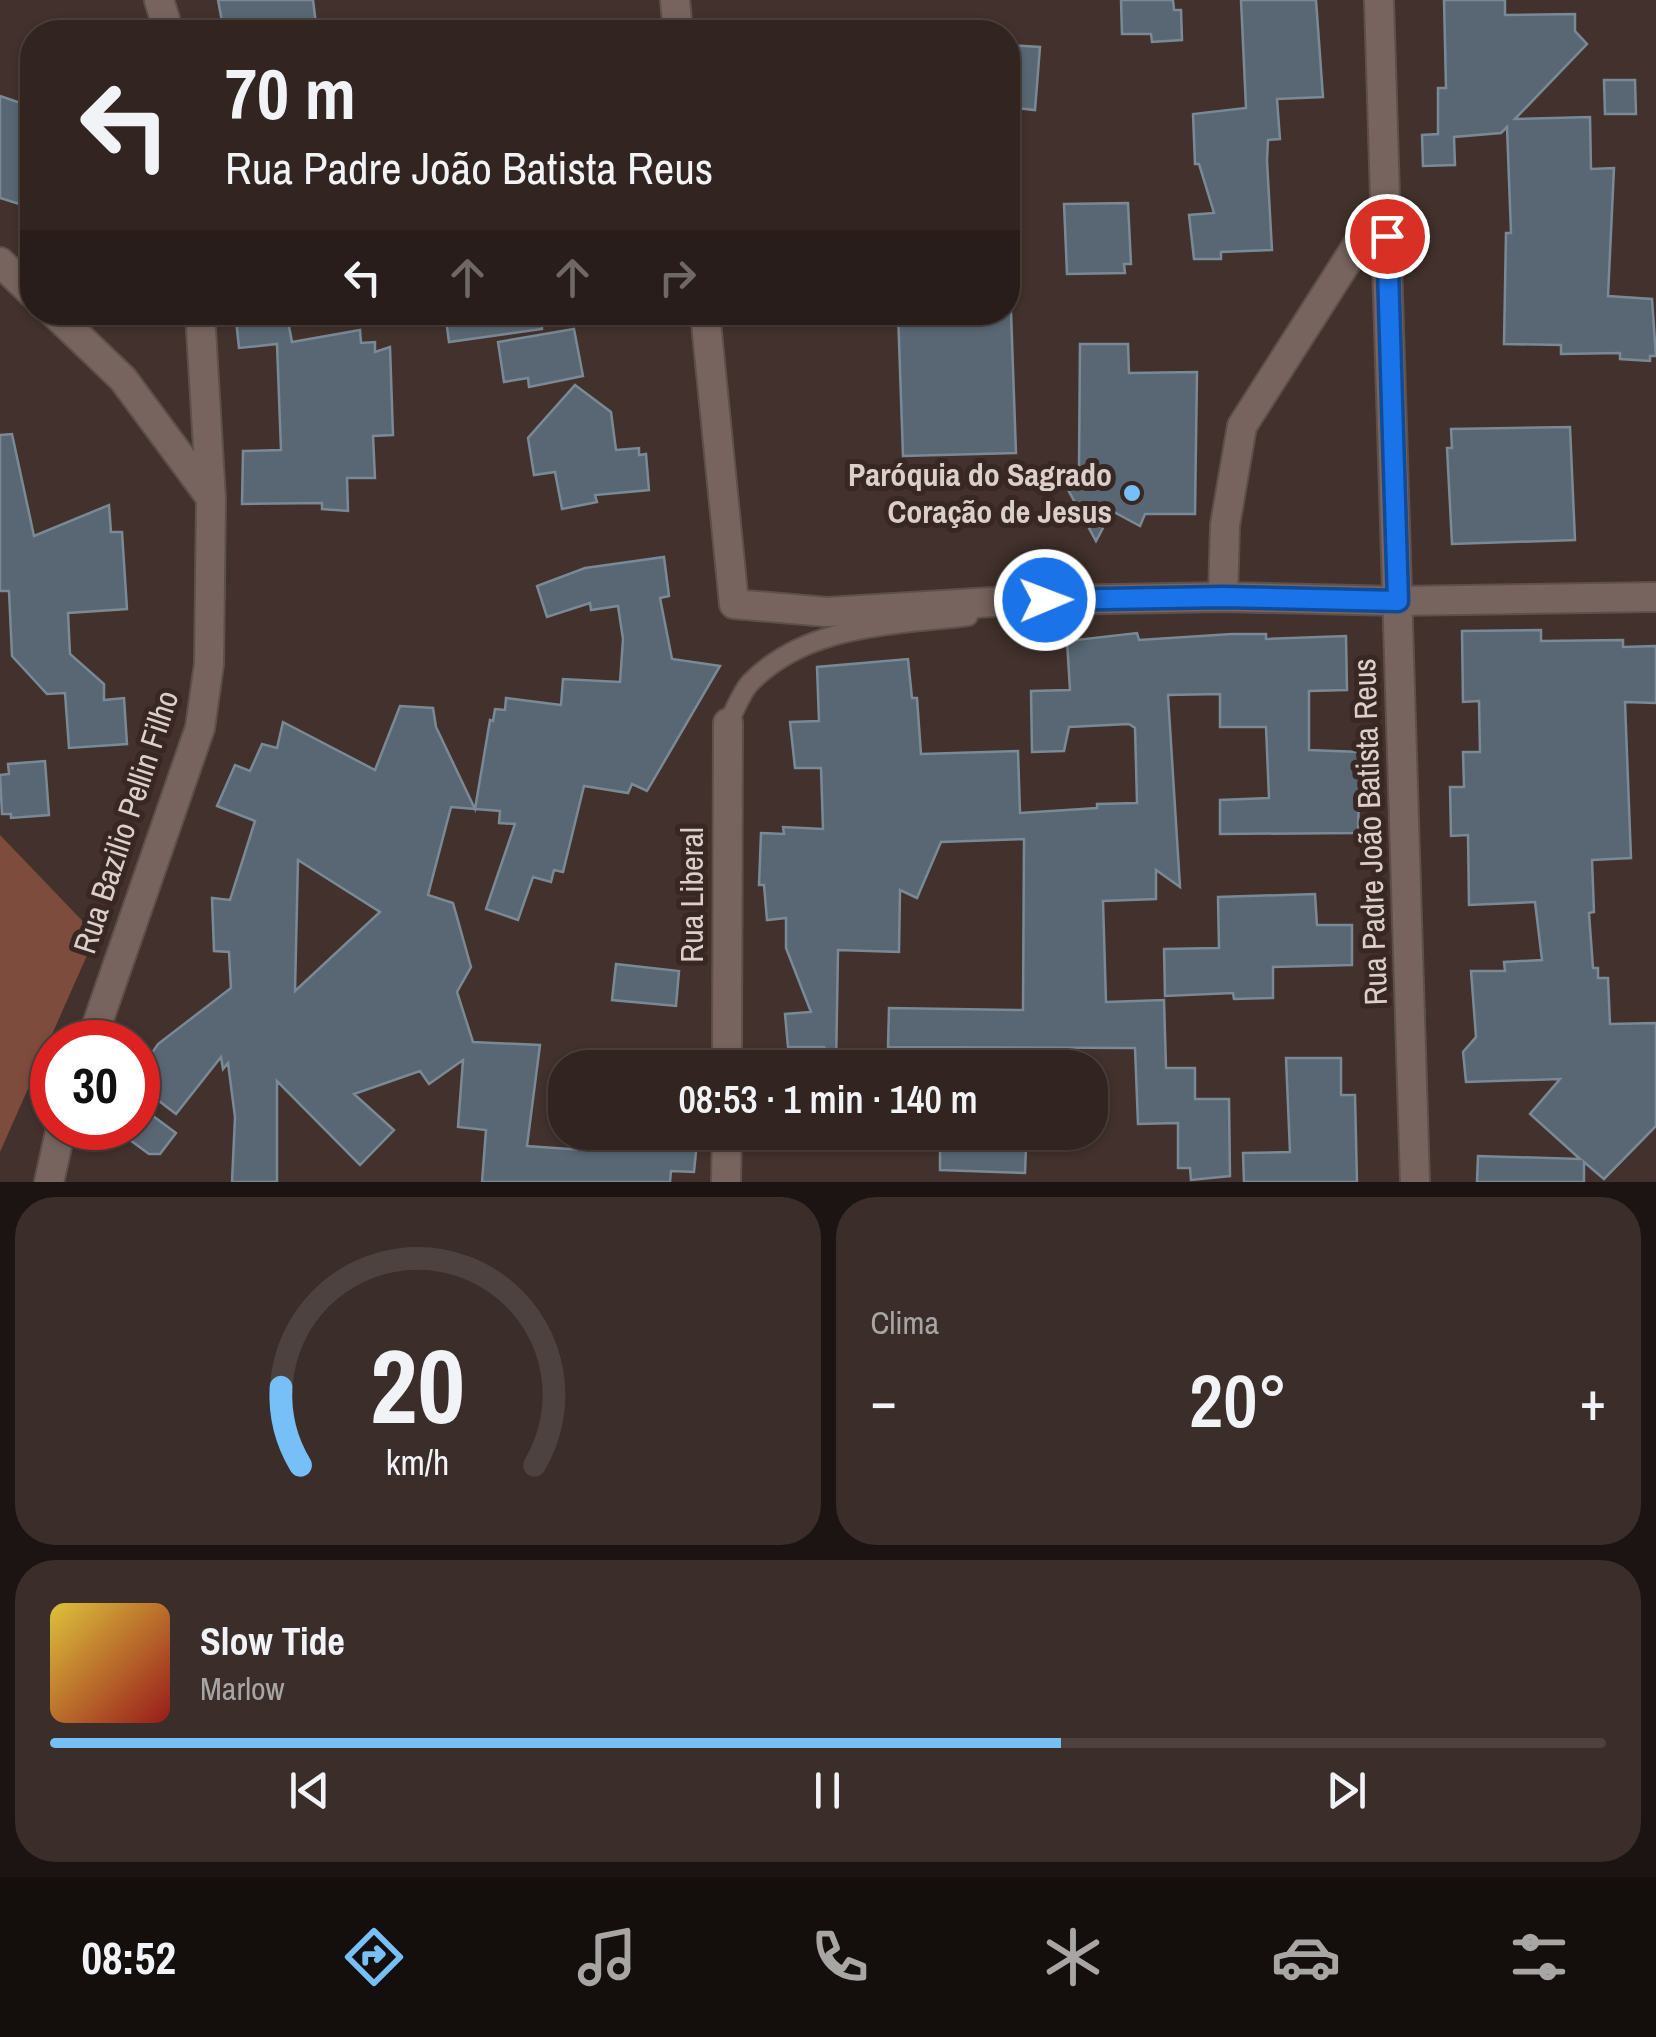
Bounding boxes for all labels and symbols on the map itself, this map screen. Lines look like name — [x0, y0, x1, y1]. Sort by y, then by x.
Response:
pin — [1345, 194, 1430, 279]
place label: Paróquia do Sagrado Coração de Jesus — [848, 453, 1112, 533]
marker: Paróquia do Sagrado Coração de Jesus — [1121, 482, 1143, 504]
position arrow — [993, 548, 1097, 652]
street label: Rua Padre João Batista Reus — [1342, 658, 1397, 1006]
street label: Rua Bazilio Pellin Filho — [63, 685, 188, 959]
street label: Rua Liberal — [670, 827, 713, 963]
speed limit sign: 30 — [30, 1020, 160, 1150]

